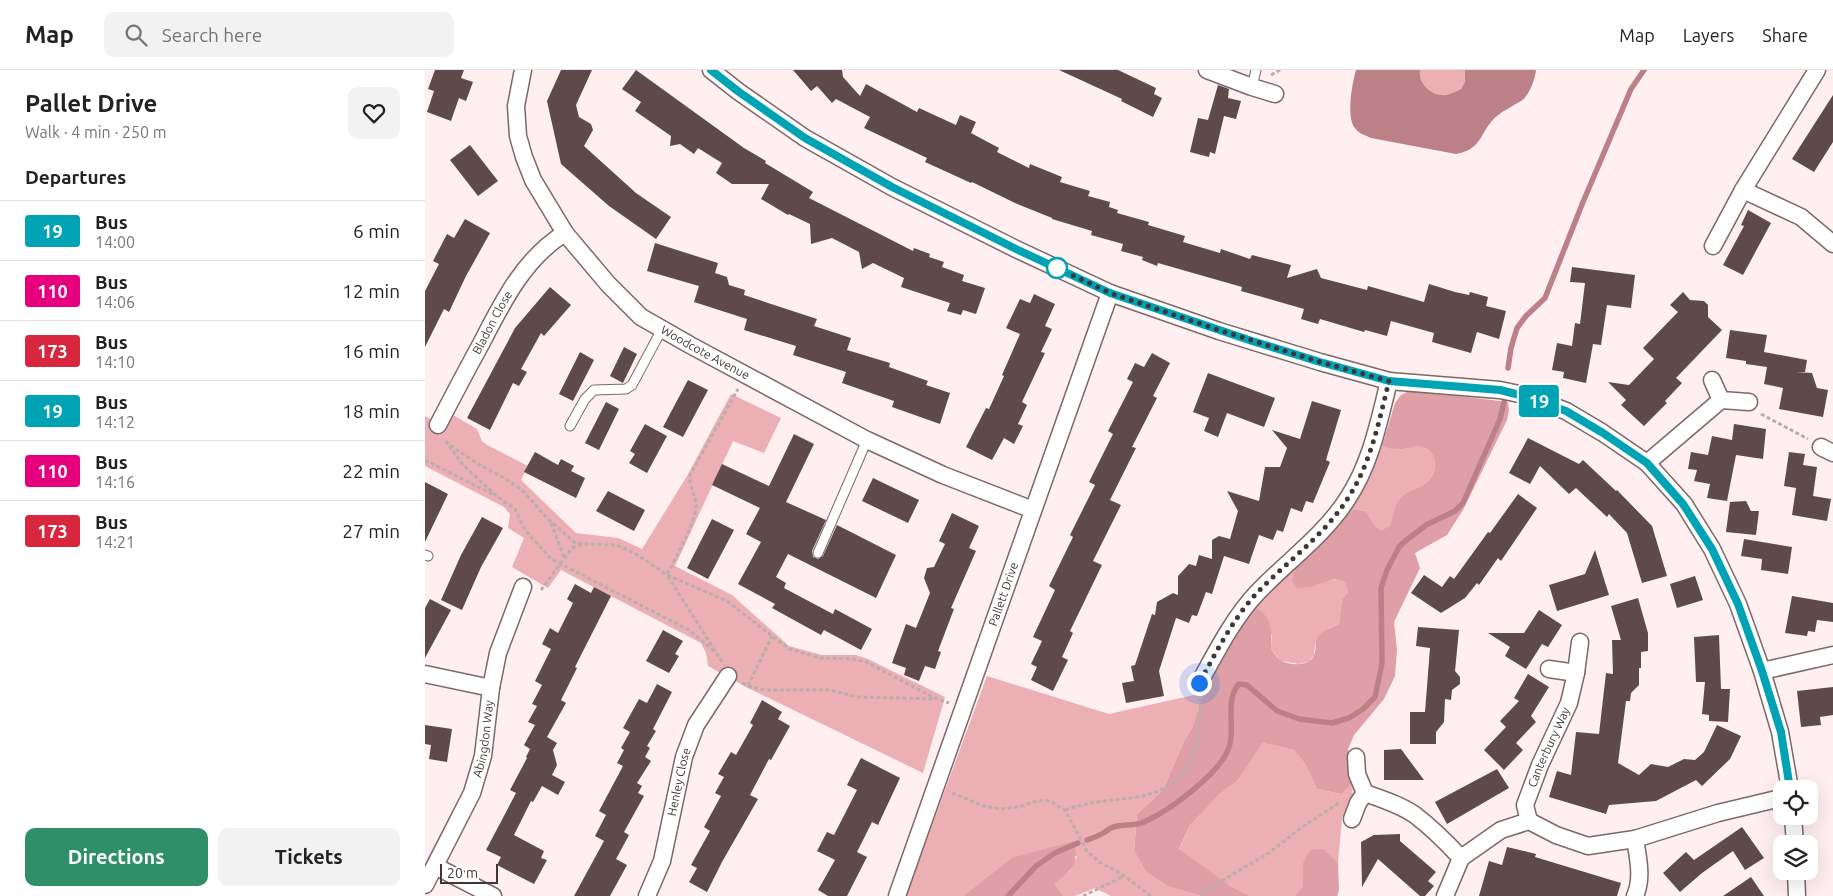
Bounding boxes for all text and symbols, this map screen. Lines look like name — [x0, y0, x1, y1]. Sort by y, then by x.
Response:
search box — [104, 12, 454, 57]
text: Map — [25, 21, 74, 48]
icon: search — [122, 21, 150, 49]
text: Search here — [162, 24, 262, 46]
text: Map — [1619, 25, 1655, 45]
text: Layers — [1683, 25, 1734, 45]
text: Share — [1762, 25, 1808, 45]
button: heart — [348, 87, 400, 139]
text: Pallet Drive — [25, 90, 157, 117]
text: Walk · 4 min · 250 m — [25, 123, 167, 141]
text: Departures — [25, 166, 126, 188]
text: Bus — [95, 211, 128, 233]
text: 6 min — [353, 220, 400, 242]
text: 19 — [42, 221, 63, 241]
text: 14:00 — [95, 233, 135, 251]
unlabelled marker — [1046, 257, 1068, 279]
text: Bus — [95, 271, 128, 293]
text: 12 min — [342, 280, 400, 302]
text: 110 — [37, 281, 68, 301]
street label: Bladon Close — [470, 288, 514, 356]
text: 14:06 — [95, 293, 135, 311]
street label: Woodcote Avenue — [659, 323, 752, 382]
text: Bus — [95, 331, 128, 353]
text: 16 min — [342, 340, 400, 362]
text: 173 — [37, 341, 68, 361]
text: 14:10 — [95, 353, 135, 371]
line badge: 19 — [1517, 385, 1561, 417]
text: Bus — [95, 391, 128, 413]
text: 19 — [1529, 391, 1549, 411]
text: 18 min — [342, 400, 400, 422]
text: 19 — [42, 401, 63, 421]
text: 14:12 — [95, 413, 135, 431]
text: Bus — [95, 451, 128, 473]
text: 22 min — [342, 460, 400, 482]
text: 110 — [37, 461, 68, 481]
text: 14:16 — [95, 473, 135, 491]
text: Bus — [95, 511, 128, 533]
text: 27 min — [342, 520, 400, 542]
text: 173 — [37, 521, 68, 541]
text: 14:21 — [95, 533, 135, 551]
street label: Pallett Drive — [986, 560, 1020, 628]
your location — [1187, 671, 1212, 696]
street label: Abingdon Way — [470, 699, 496, 779]
street label: Canterbury Way — [1525, 705, 1572, 789]
street label: Henley Close — [665, 746, 693, 817]
map controls — [1773, 780, 1818, 880]
button: locate — [1773, 780, 1818, 825]
button: Directions — [25, 828, 208, 886]
button: Tickets — [218, 828, 400, 886]
button: layers — [1773, 835, 1818, 880]
scale bar — [440, 861, 497, 884]
text: 20 m — [447, 865, 478, 881]

